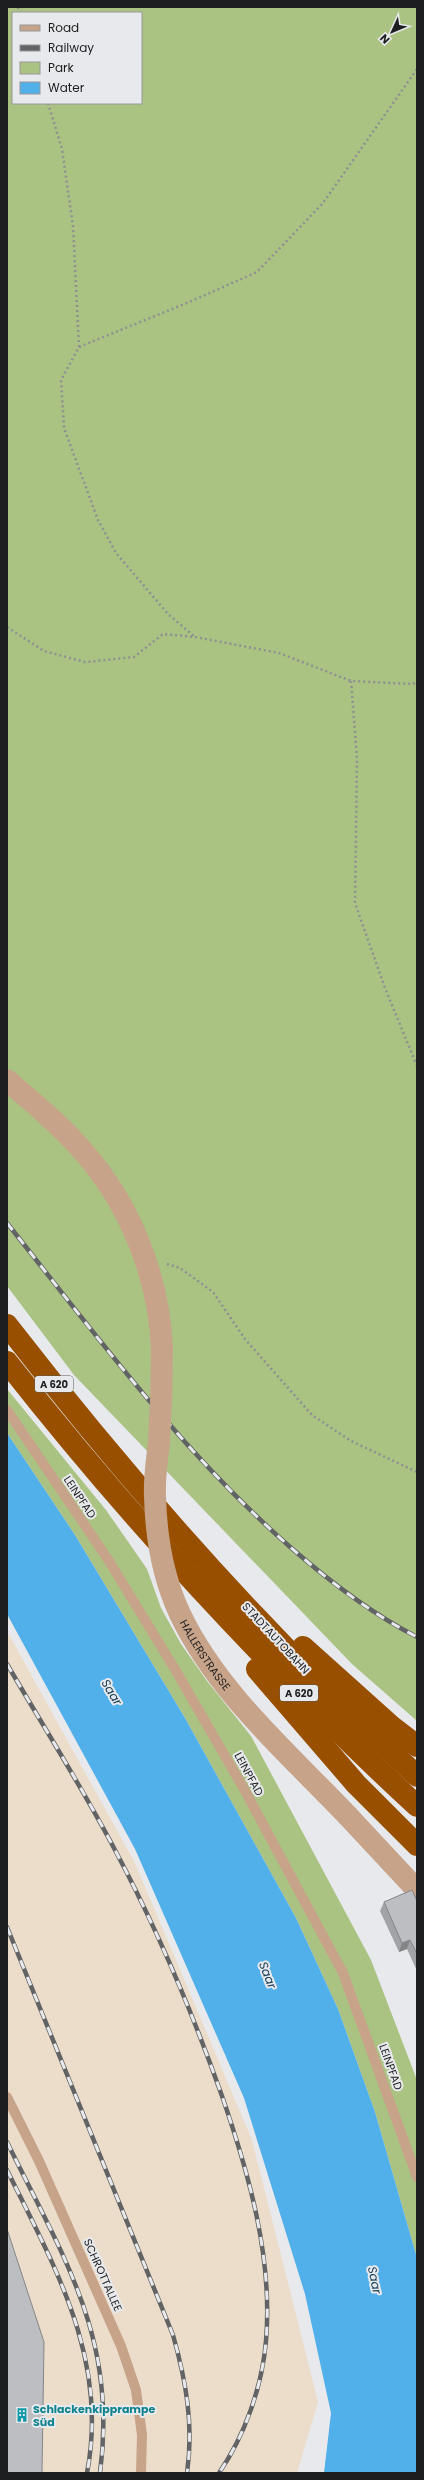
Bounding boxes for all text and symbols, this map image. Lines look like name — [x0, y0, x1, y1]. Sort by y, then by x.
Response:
legend — [12, 12, 142, 104]
north arrow — [372, 12, 412, 52]
text: Road — [48, 19, 79, 36]
text: N — [376, 30, 393, 47]
text: Railway — [48, 39, 94, 56]
text: Park — [48, 59, 75, 76]
text: Water — [48, 79, 85, 96]
road number: A 620 — [35, 1376, 73, 1392]
street label: LEINPFAD — [60, 1473, 100, 1522]
street label: STADTAUTOBAHN — [239, 1599, 313, 1677]
street label: HALLERSTRASSE — [176, 1617, 234, 1694]
water label: Saar — [98, 1676, 127, 1709]
road number: A 620 — [280, 1685, 318, 1701]
street label: LEINPFAD — [230, 1749, 268, 1799]
water label: Saar — [255, 1959, 281, 1991]
street label: LEINPFAD — [375, 2042, 407, 2092]
street label: SCHROTTALLEE — [80, 2236, 126, 2314]
water label: Saar — [364, 2265, 386, 2296]
place label: Schlackenkipprampe Süd — [33, 2401, 155, 2430]
building icon: Schlackenkipprampe Süd — [14, 2407, 30, 2423]

